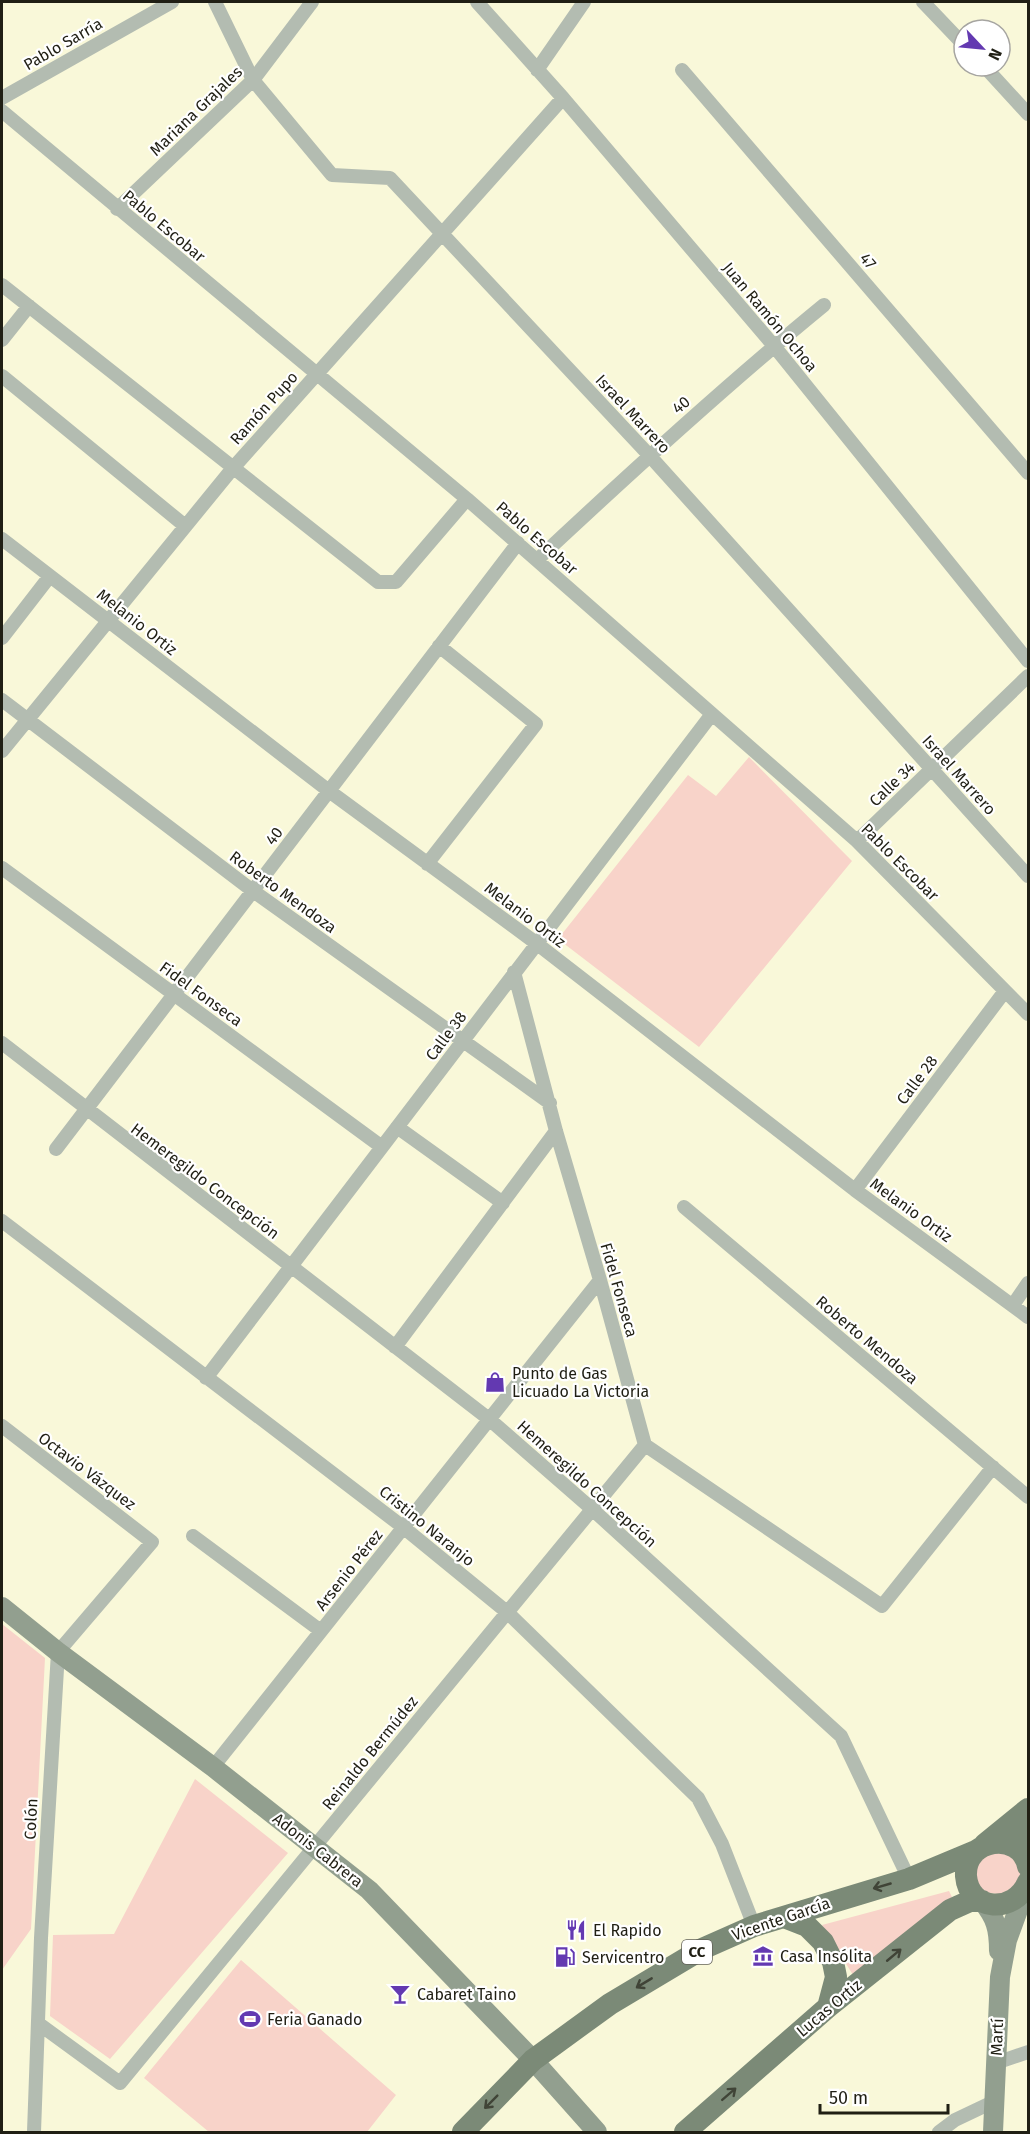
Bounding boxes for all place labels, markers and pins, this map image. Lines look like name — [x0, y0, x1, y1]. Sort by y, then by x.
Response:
place label: Punto de Gas Licuado La Victoria — [512, 1364, 649, 1401]
shop icon: Punto de Gas Licuado La Victoria — [483, 1370, 507, 1394]
restaurant icon: El Rapido — [564, 1918, 588, 1942]
place label: El Rapido — [593, 1921, 662, 1940]
museum icon: Casa Insólita — [751, 1944, 775, 1968]
fuel station icon: Servicentro — [553, 1945, 577, 1969]
place label: Casa Insólita — [780, 1947, 872, 1966]
place label: Servicentro — [582, 1948, 664, 1967]
bar icon: Cabaret Taino — [388, 1982, 412, 2006]
place label: Cabaret Taino — [417, 1985, 516, 2004]
sports icon: Feria Ganado — [238, 2007, 262, 2031]
place label: Feria Ganado — [267, 2010, 362, 2029]

